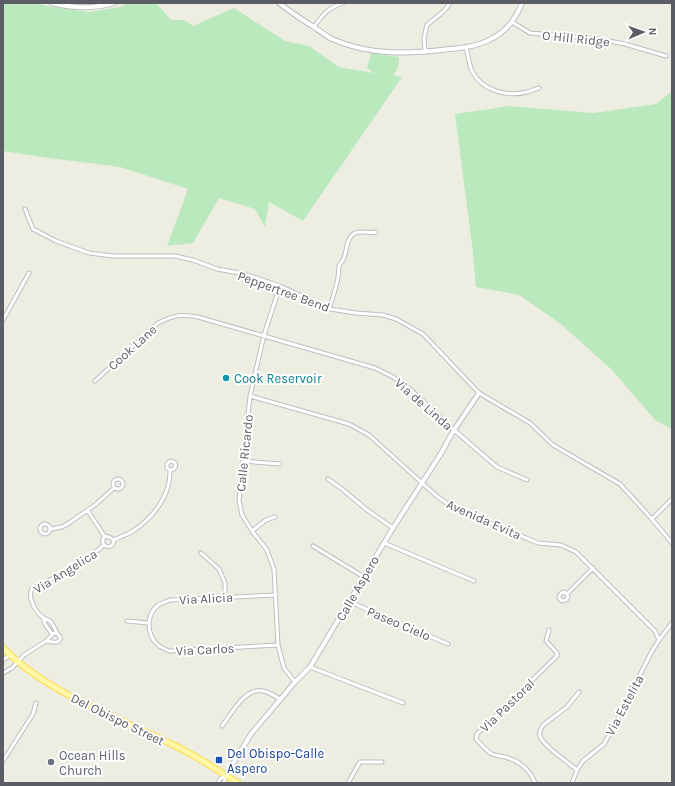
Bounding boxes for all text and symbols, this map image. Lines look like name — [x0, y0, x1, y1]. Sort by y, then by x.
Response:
north arrow — [623, 12, 663, 52]
street label: O Hill Ridge — [541, 27, 611, 50]
text: N — [646, 27, 659, 36]
street label: Peppertree Bend — [236, 268, 332, 315]
street label: Cook Lane — [105, 321, 160, 373]
place label: Cook Reservoir — [234, 371, 322, 386]
marker: Cook Reservoir — [221, 373, 231, 383]
street label: Via de Linda — [392, 375, 456, 434]
street label: Calle Ricardo — [233, 414, 256, 492]
street label: Avenida Evita — [444, 496, 523, 543]
street label: Via Angelica — [31, 546, 100, 597]
street label: Calle Aspero — [333, 553, 382, 623]
street label: Via Alicia — [179, 590, 233, 607]
street label: Paseo Cielo — [365, 603, 433, 644]
street label: Via Carlos — [175, 640, 235, 659]
street label: Via Estelita — [602, 672, 647, 738]
street label: Via Pastoral — [477, 676, 538, 735]
street label: Del Obispo Street — [69, 690, 167, 749]
place label: Del Obispo-Calle Aspero — [227, 746, 324, 776]
place label: Ocean Hills Church — [59, 748, 126, 778]
marker: Del Obispo-Calle Aspero — [214, 755, 224, 765]
marker: Ocean Hills Church — [46, 757, 56, 767]

